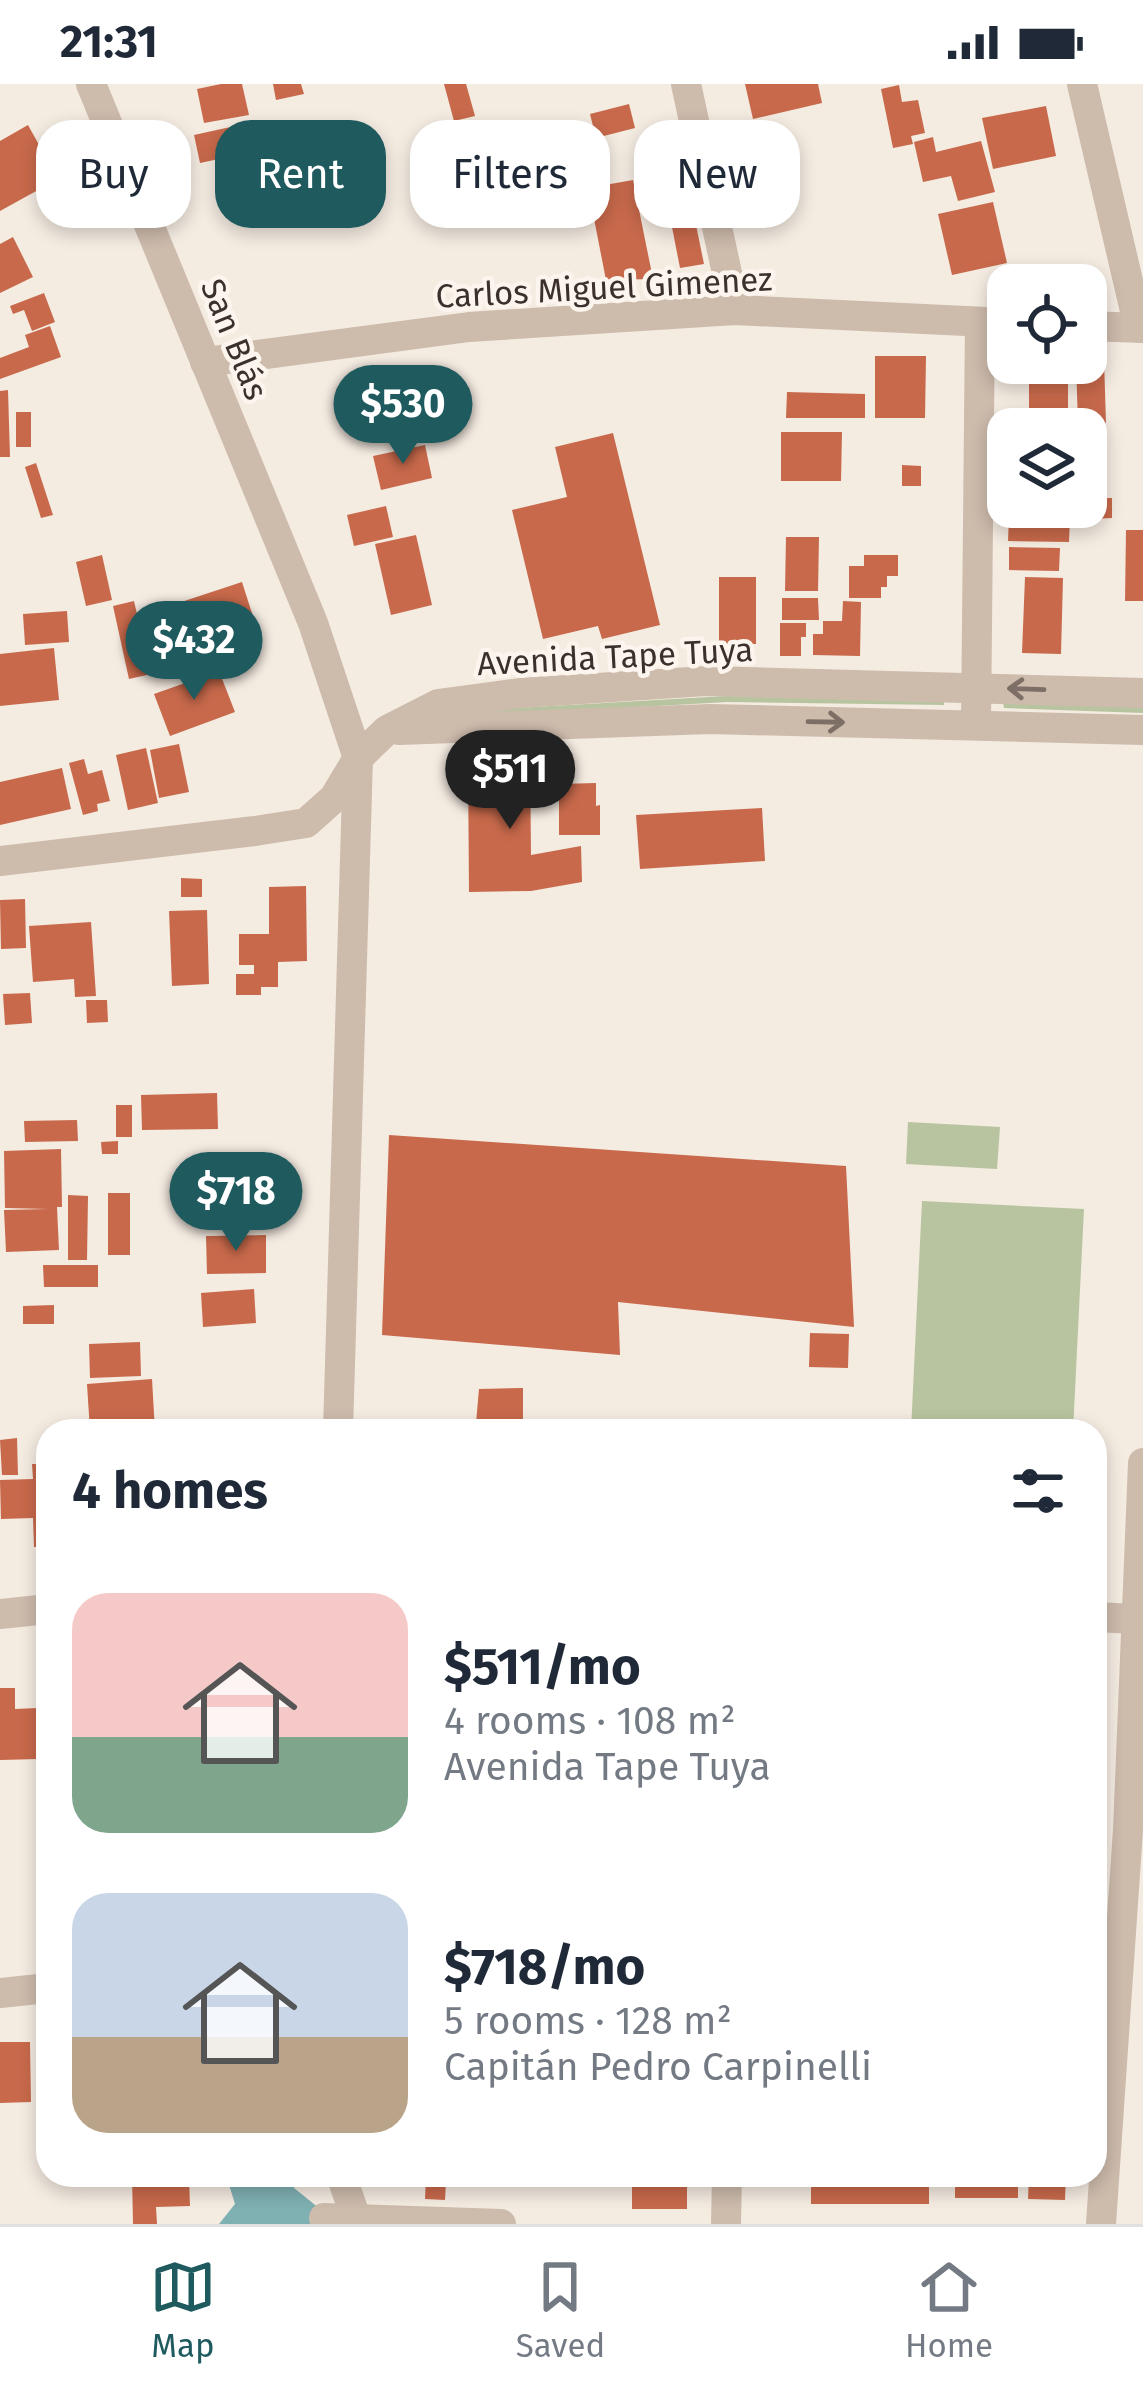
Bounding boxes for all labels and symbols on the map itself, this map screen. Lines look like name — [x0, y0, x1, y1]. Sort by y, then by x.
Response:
street label: Carlos Miguel Gimenez — [435, 259, 773, 317]
street label: San Blás — [192, 273, 276, 406]
pin: $530 — [332, 365, 474, 467]
pin: $432 — [123, 601, 265, 703]
street label: Avenida Tape Tuya — [476, 630, 754, 684]
one-way arrow — [1007, 678, 1046, 701]
one-way arrow — [806, 710, 845, 733]
pin: $511 — [439, 730, 581, 832]
pin: $718 — [165, 1152, 307, 1254]

